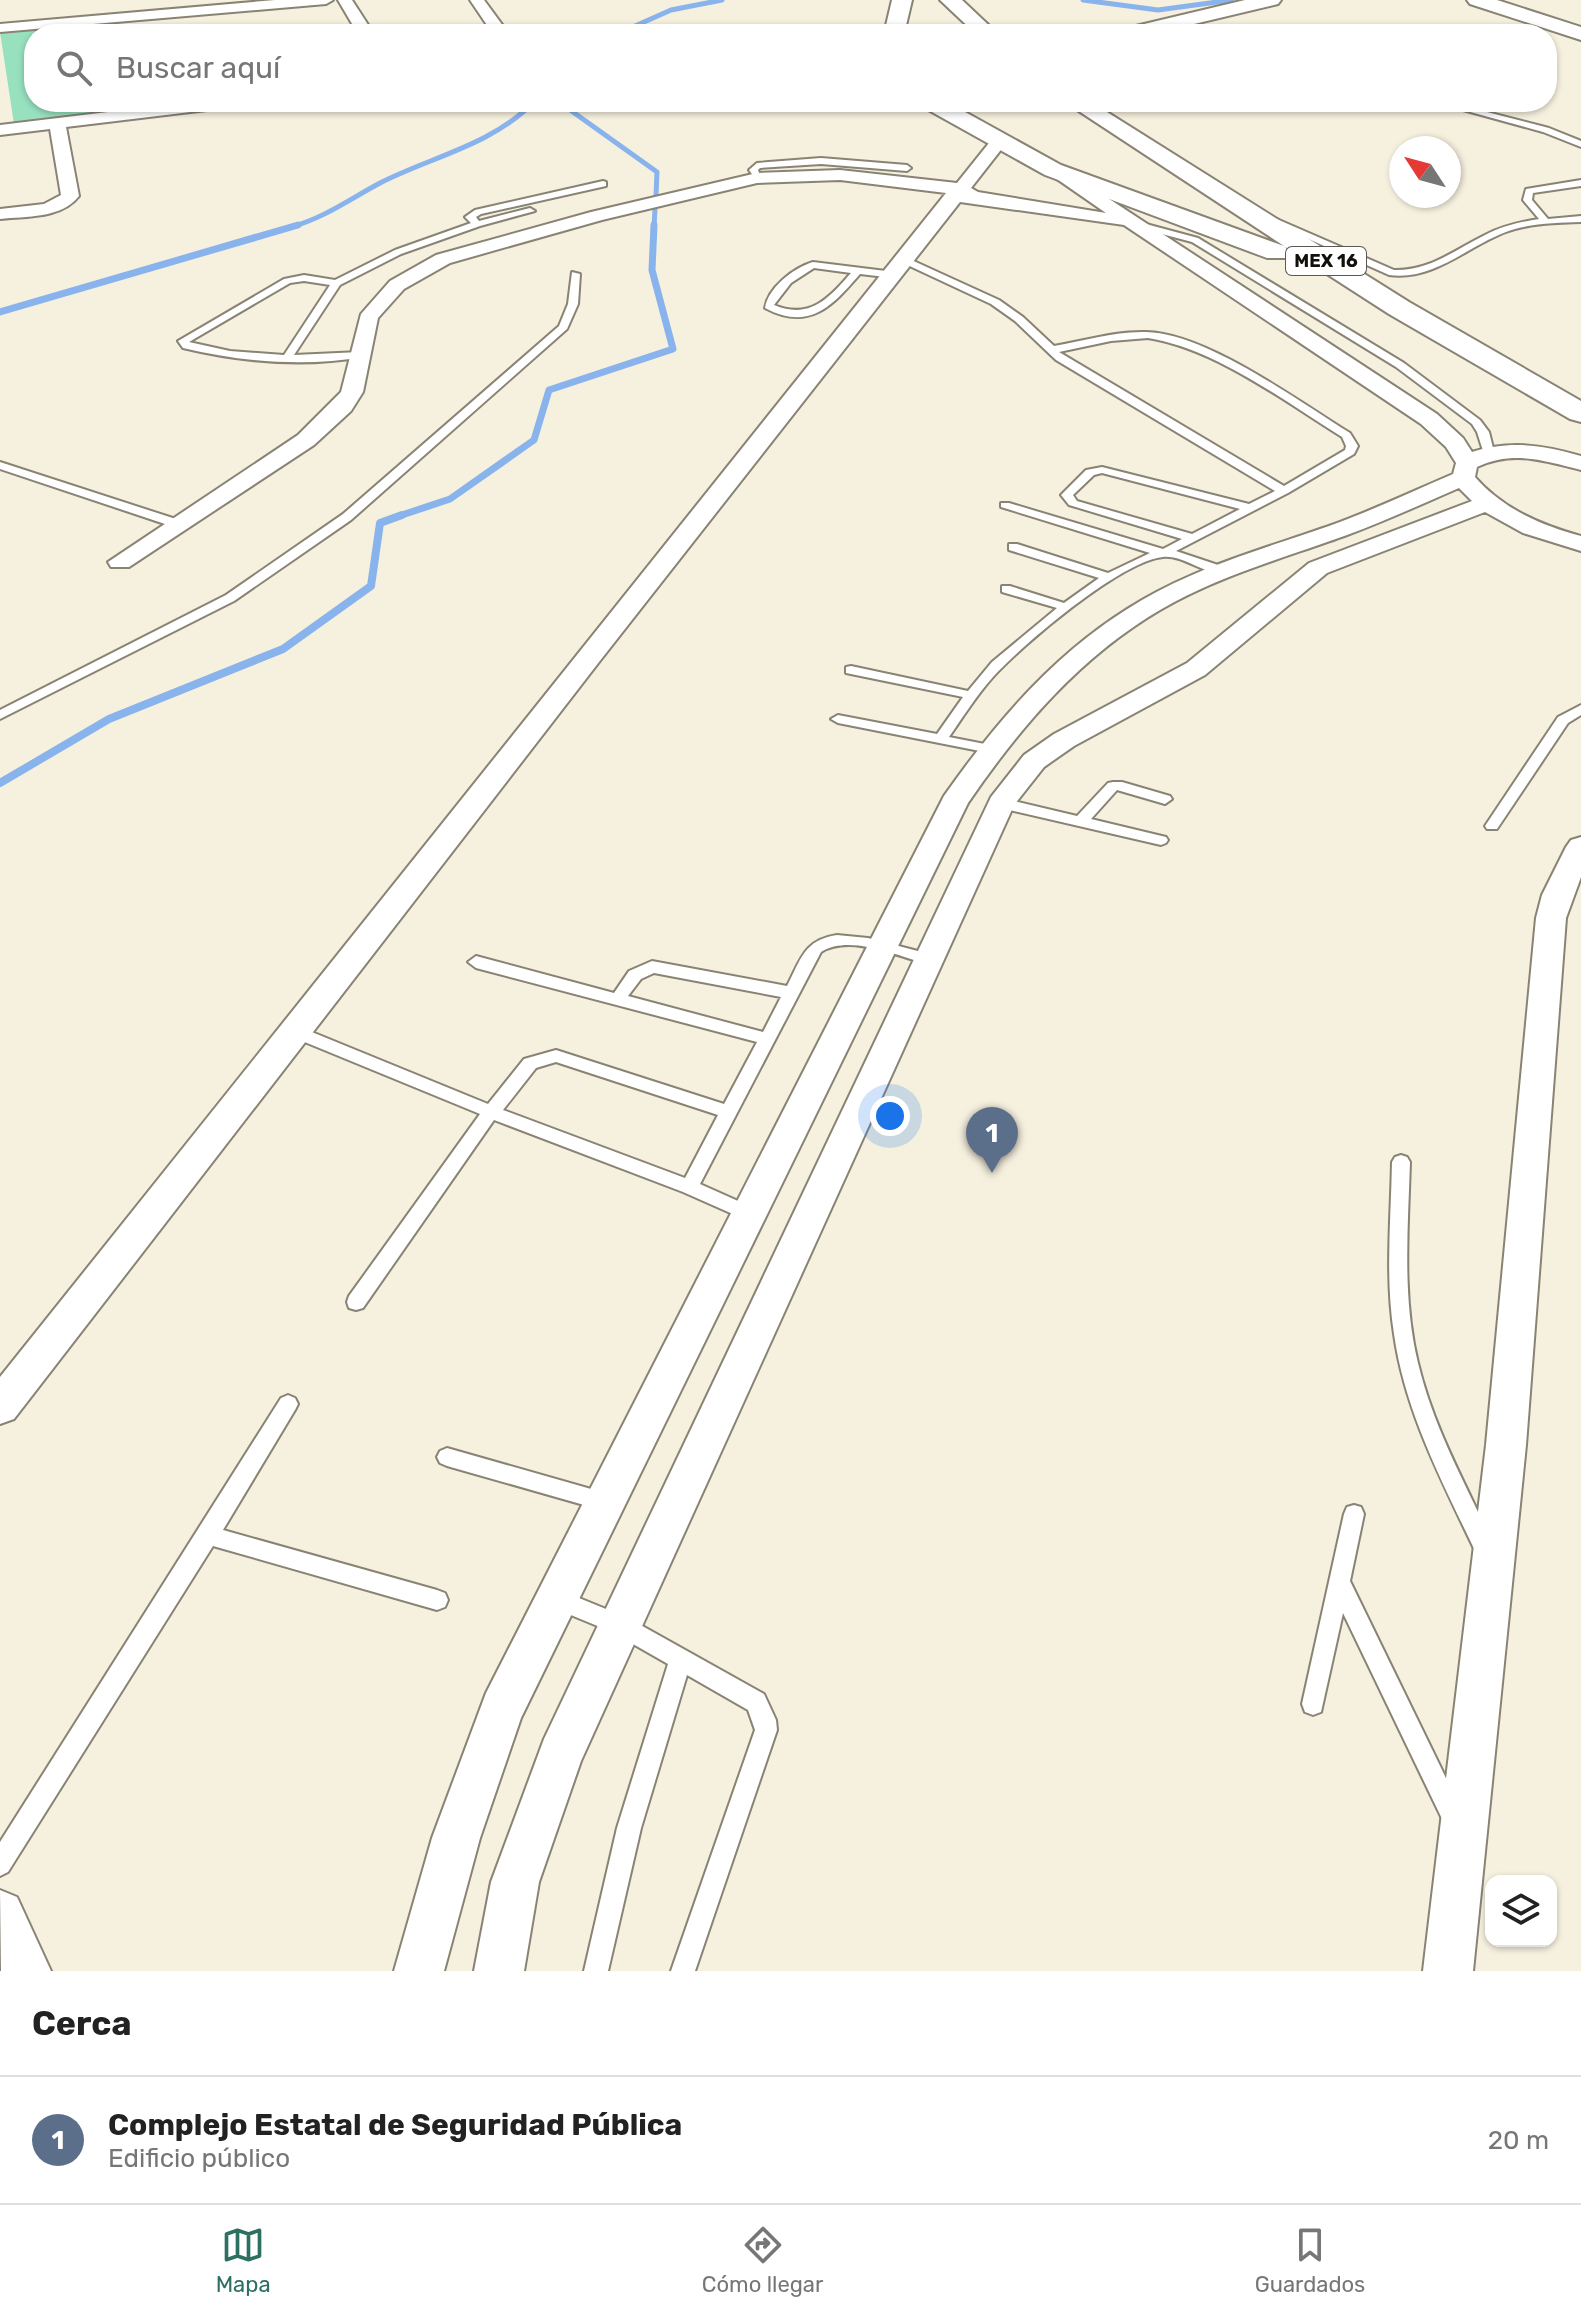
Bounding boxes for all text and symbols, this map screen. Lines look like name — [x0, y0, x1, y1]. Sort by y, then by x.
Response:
search box — [24, 24, 1557, 112]
icon: search — [52, 46, 96, 90]
text: Buscar aquí — [116, 50, 280, 86]
north arrow — [1389, 136, 1461, 208]
road number: MEX 16 — [1286, 247, 1366, 275]
your location — [870, 1096, 910, 1136]
pin: 1 — [966, 1107, 1018, 1173]
map controls — [1485, 1875, 1557, 1947]
button: layers — [1485, 1875, 1557, 1947]
text: Cerca — [32, 2003, 131, 2044]
text: Complejo Estatal de Seguridad Pública — [108, 2107, 682, 2143]
text: 1 — [52, 2125, 64, 2156]
text: 20 m — [1488, 2125, 1549, 2156]
text: Edificio público — [108, 2143, 290, 2174]
tab: Mapa — [216, 2223, 271, 2298]
tab: Cómo llegar — [702, 2223, 823, 2298]
tab: Guardados — [1255, 2223, 1365, 2298]

